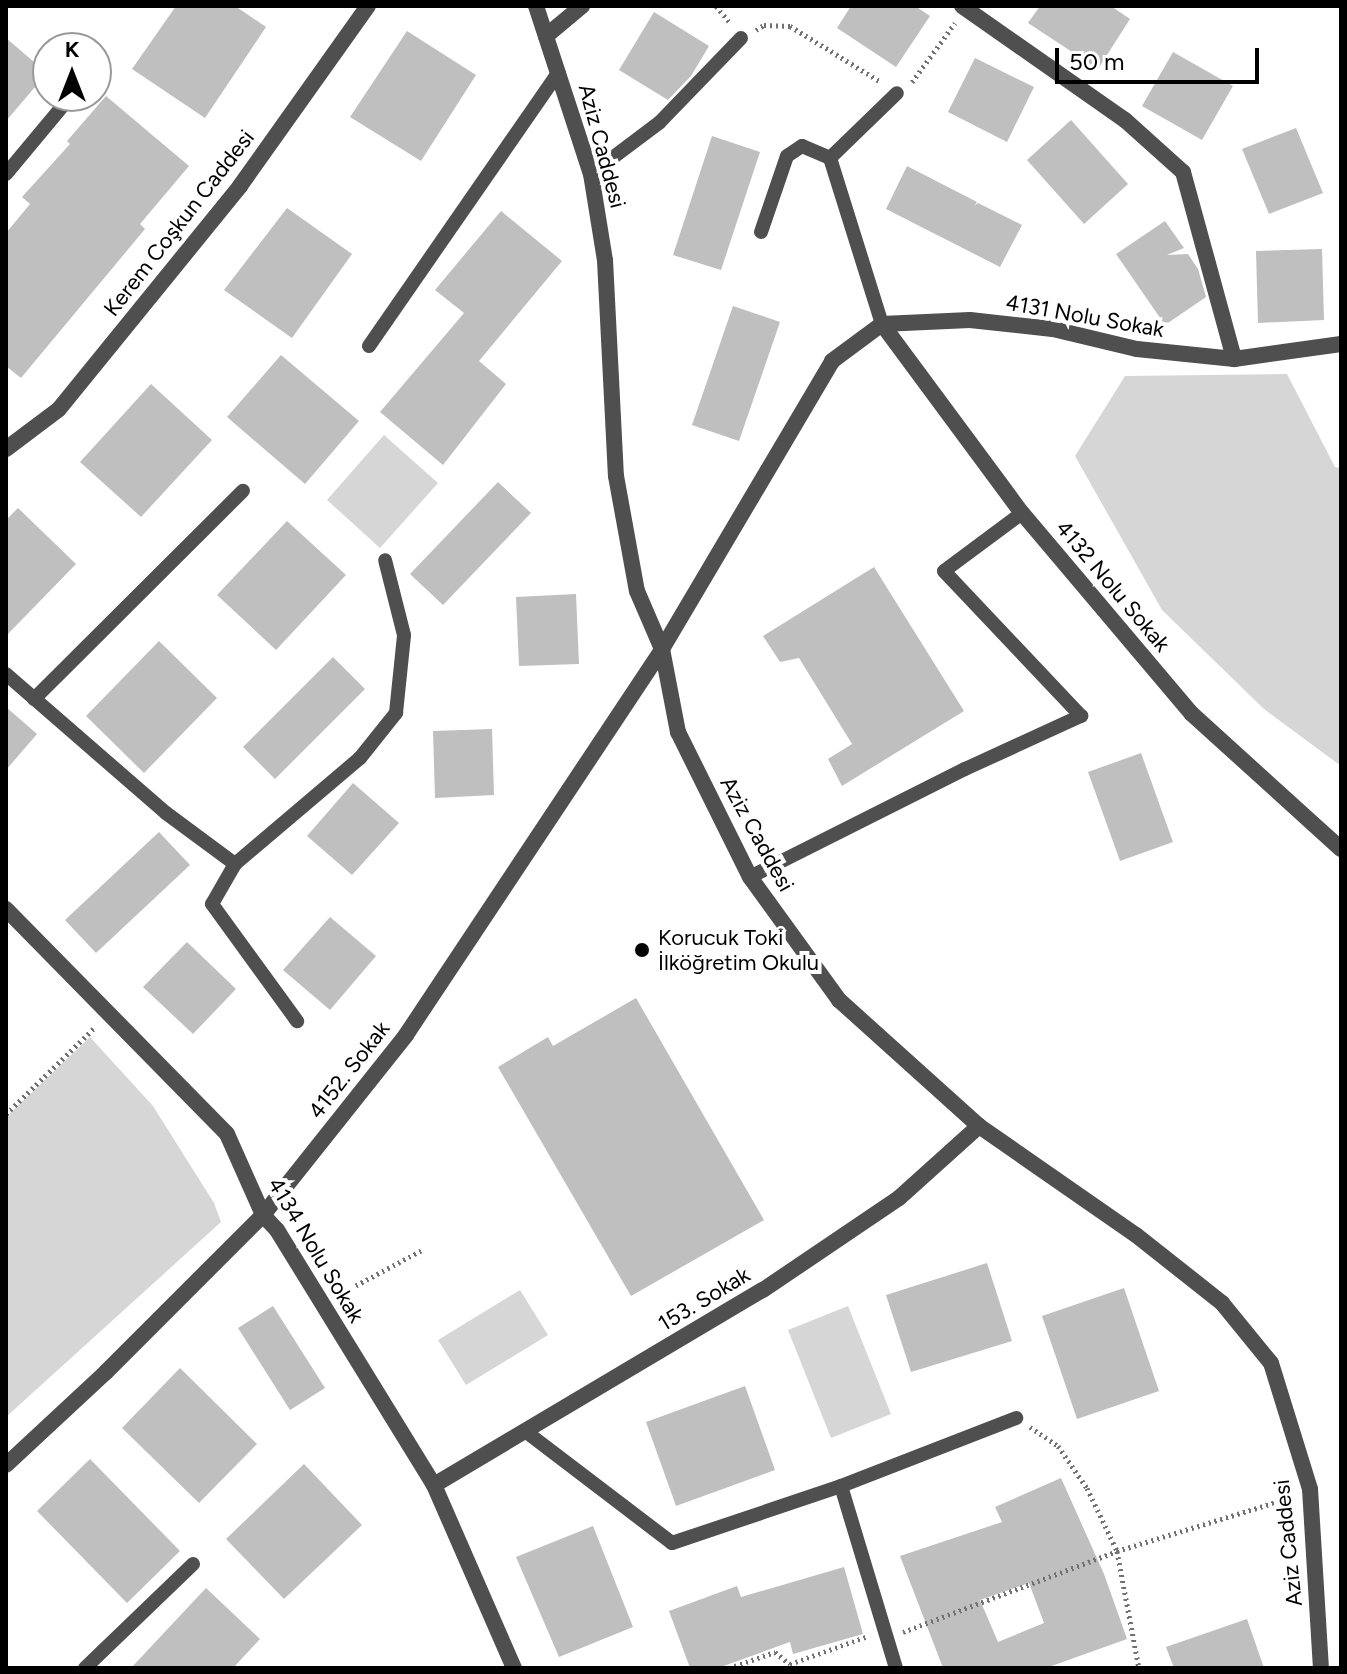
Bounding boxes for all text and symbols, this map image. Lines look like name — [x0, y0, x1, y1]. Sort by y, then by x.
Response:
north arrow — [32, 32, 112, 112]
scale bar — [1059, 32, 1263, 82]
text: K — [65, 36, 79, 63]
text: 50 m — [1069, 47, 1125, 76]
street label: Aziz Caddesi — [573, 81, 631, 211]
street label: Kerem Coşkun Caddesi — [98, 125, 260, 321]
street label: 4131 Nolu Sokak — [1004, 289, 1166, 343]
street label: 4132 Nolu Sokak — [1050, 515, 1176, 657]
street label: Aziz Caddesi — [715, 772, 799, 896]
place label: Korucuk Toki İlköğretim Okulu — [658, 924, 819, 976]
marker: Korucuk Toki İlköğretim Okulu — [633, 941, 651, 959]
street label: 4152. Sokak — [303, 1016, 395, 1124]
street label: 4134 Nolu Sokak — [262, 1173, 370, 1327]
street label: 153. Sokak — [653, 1261, 755, 1337]
street label: Aziz Caddesi — [1268, 1478, 1308, 1608]

